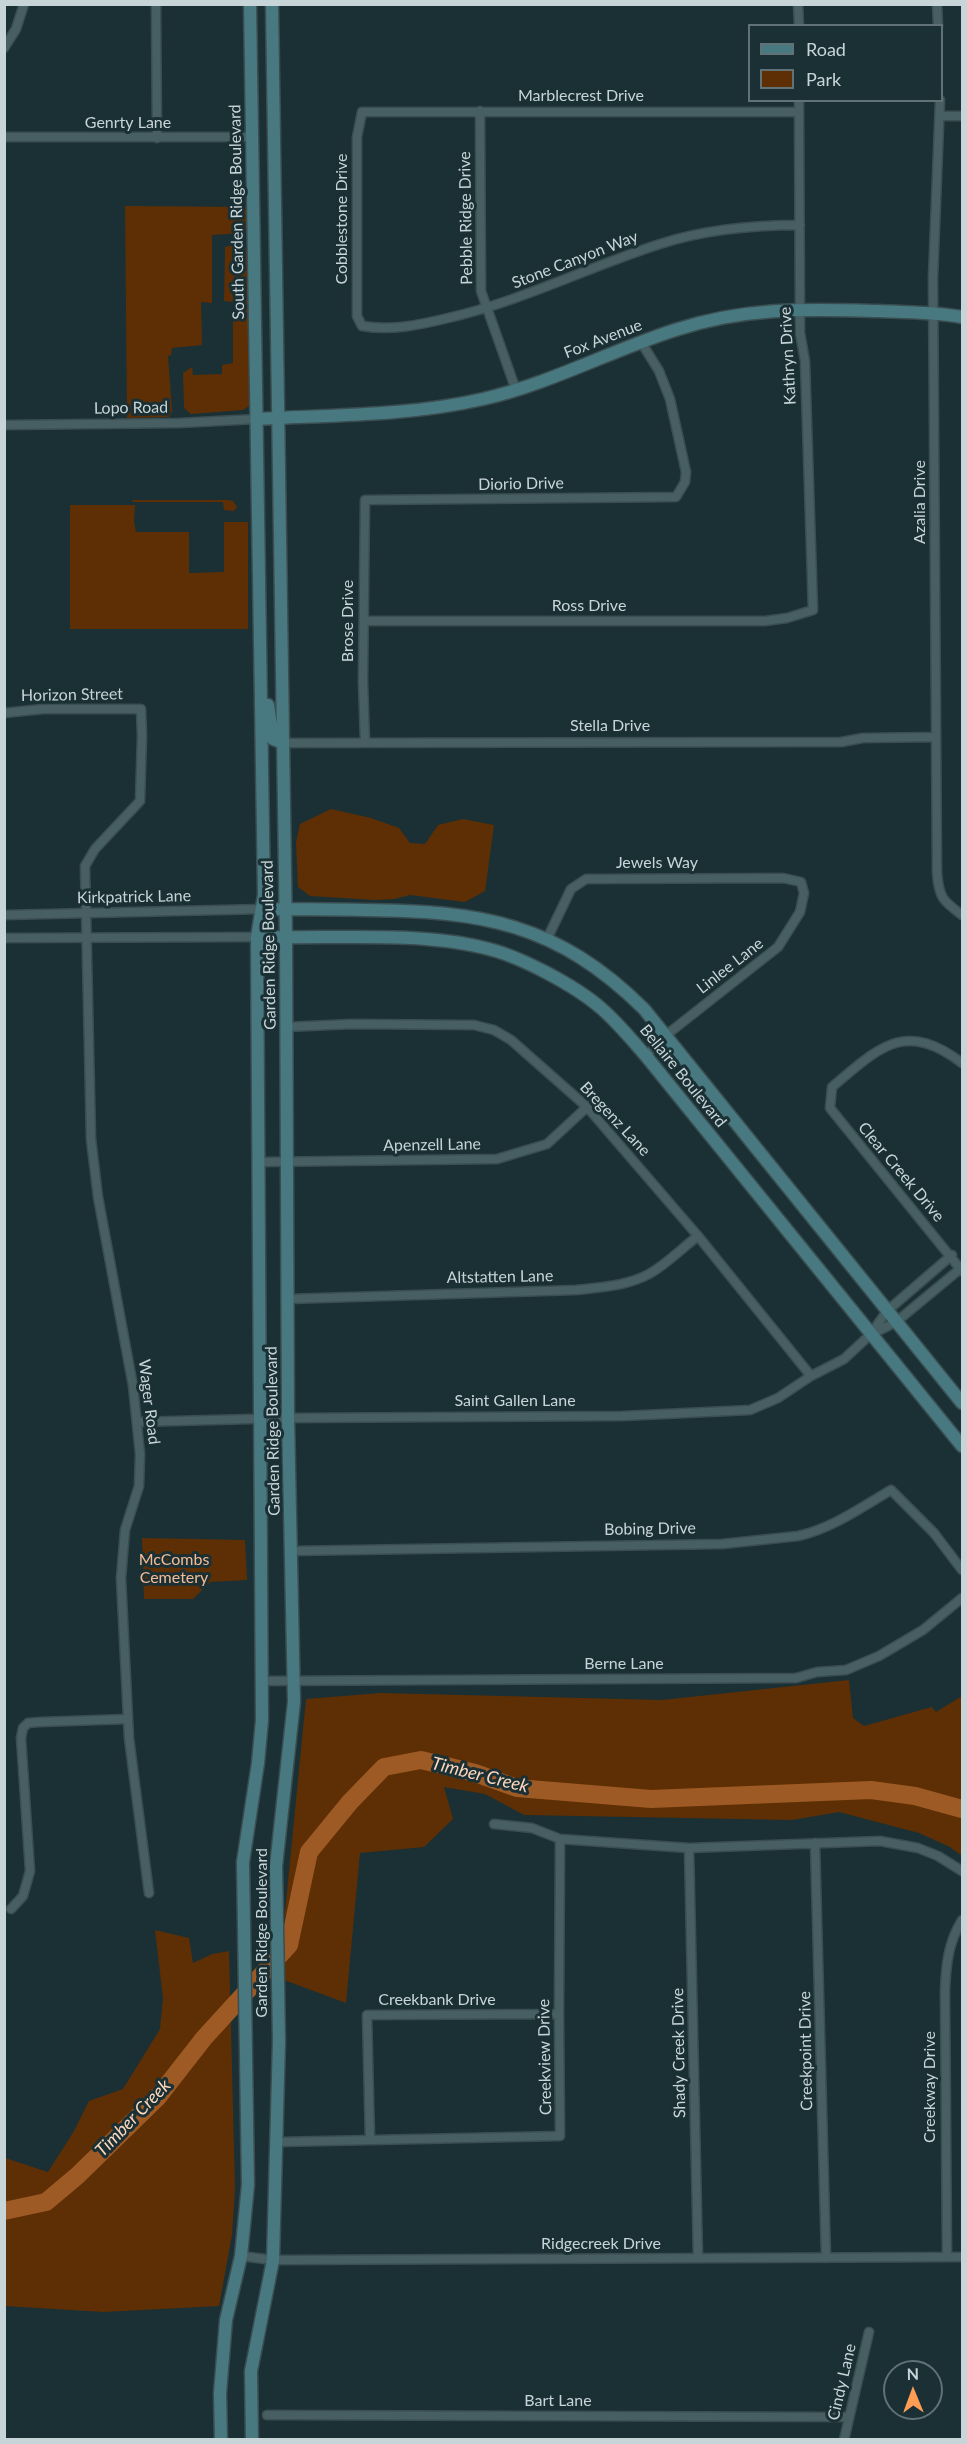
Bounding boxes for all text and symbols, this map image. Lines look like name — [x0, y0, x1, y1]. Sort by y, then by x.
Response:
legend — [748, 24, 943, 102]
text: Road — [806, 38, 846, 60]
text: Park — [806, 68, 841, 90]
street label: Marblecrest Drive — [518, 86, 644, 106]
street label: South Garden Ridge Boulevard — [226, 104, 248, 320]
street label: Genrty Lane — [85, 113, 171, 133]
street label: Pebble Ridge Drive — [455, 151, 477, 285]
street label: Cobblestone Drive — [332, 153, 352, 285]
street label: Stone Canyon Way — [509, 227, 641, 293]
street label: Kathryn Drive — [776, 306, 800, 406]
street label: Fox Avenue — [561, 315, 645, 363]
street label: Lopo Road — [94, 398, 168, 418]
street label: Azalia Drive — [910, 460, 930, 544]
street label: Diorio Drive — [478, 474, 564, 494]
street label: Brose Drive — [338, 580, 358, 662]
street label: Ross Drive — [552, 596, 626, 616]
street label: Horizon Street — [21, 685, 123, 705]
street label: Stella Drive — [570, 716, 650, 736]
street label: Jewels Way — [616, 853, 698, 873]
street label: Garden Ridge Boulevard — [258, 860, 280, 1030]
street label: Kirkpatrick Lane — [77, 886, 191, 908]
street label: Linlee Lane — [693, 934, 767, 998]
street label: Bellaire Boulevard — [636, 1021, 730, 1131]
street label: Bregenz Lane — [576, 1078, 654, 1160]
street label: Clear Creek Drive — [854, 1118, 948, 1226]
street label: Apenzell Lane — [383, 1135, 481, 1155]
street label: Altstatten Lane — [446, 1266, 554, 1288]
street label: Garden Ridge Boulevard — [262, 1346, 284, 1516]
street label: Wager Road — [134, 1358, 164, 1446]
street label: Saint Gallen Lane — [454, 1391, 576, 1411]
street label: Bobing Drive — [604, 1519, 696, 1539]
park label: McCombs Cemetery — [139, 1550, 209, 1588]
street label: Berne Lane — [584, 1654, 664, 1674]
water label: Timber Creek — [429, 1753, 531, 1797]
street label: Garden Ridge Boulevard — [252, 1848, 272, 2018]
street label: Shady Creek Drive — [668, 1988, 690, 2118]
street label: Creekbank Drive — [378, 1990, 496, 2010]
street label: Creekpoint Drive — [795, 1991, 817, 2111]
street label: Creekview Drive — [534, 1999, 556, 2115]
street label: Creekway Drive — [920, 2031, 940, 2143]
water label: Timber Creek — [91, 2075, 175, 2161]
street label: Ridgecreek Drive — [541, 2234, 661, 2254]
street label: Cindy Lane — [824, 2342, 860, 2422]
north arrow — [883, 2360, 943, 2420]
text: N — [906, 2364, 919, 2383]
street label: Bart Lane — [524, 2391, 592, 2411]

